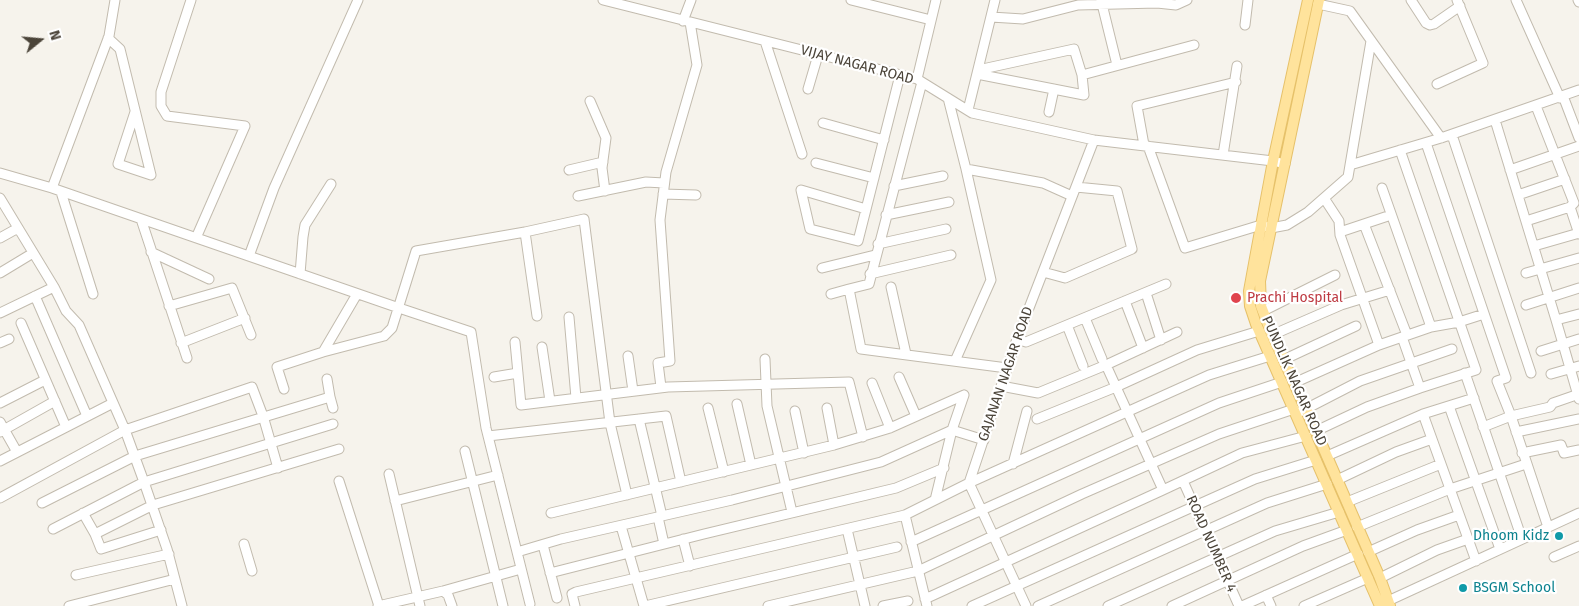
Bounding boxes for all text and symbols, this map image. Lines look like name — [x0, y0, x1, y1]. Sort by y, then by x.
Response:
north arrow — [15, 15, 65, 65]
text: N — [45, 29, 64, 42]
street label: VIJAY NAGAR ROAD — [799, 42, 915, 88]
place label: Prachi Hospital — [1247, 290, 1343, 306]
marker: Prachi Hospital — [1229, 291, 1243, 305]
street label: GAJANAN NAGAR ROAD — [975, 304, 1037, 444]
street label: PUNDLIK NAGAR ROAD — [1258, 313, 1330, 449]
street label: ROAD NUMBER 4 — [1182, 493, 1240, 595]
place label: Dhoom Kidz — [1473, 528, 1549, 544]
marker: Dhoom Kidz — [1553, 530, 1565, 542]
place label: BSGM School — [1473, 580, 1555, 596]
marker: BSGM School — [1457, 582, 1469, 594]

